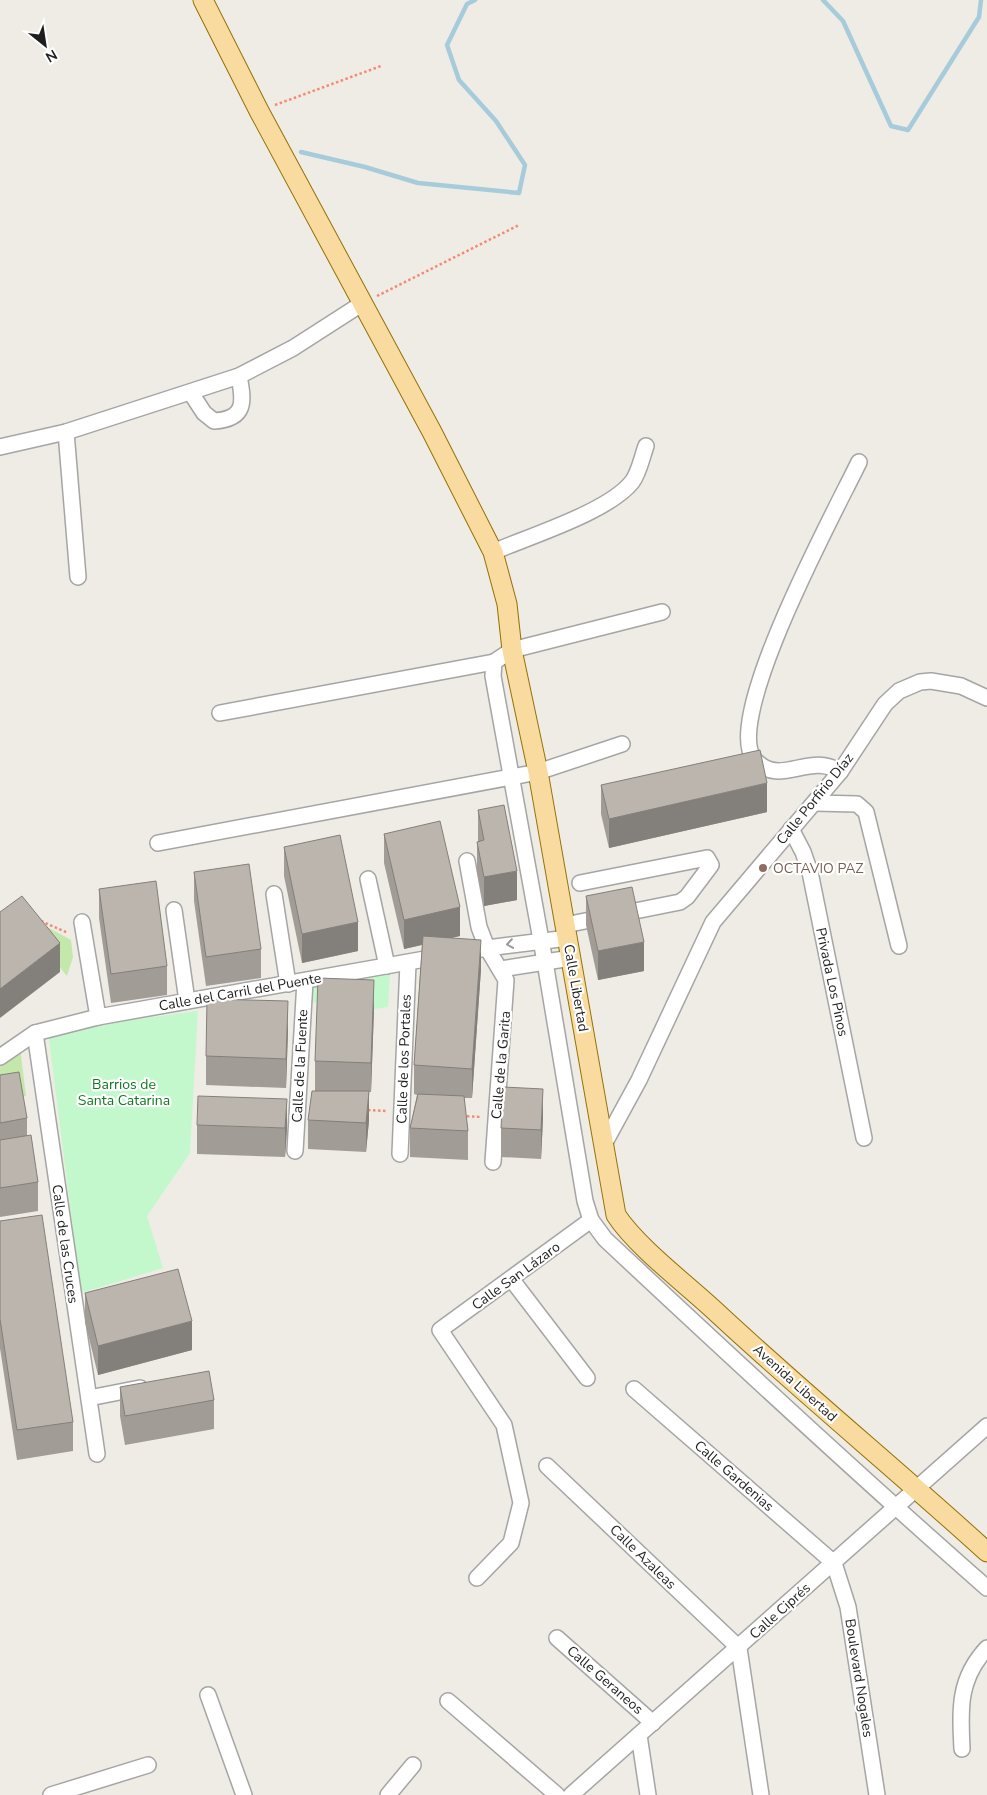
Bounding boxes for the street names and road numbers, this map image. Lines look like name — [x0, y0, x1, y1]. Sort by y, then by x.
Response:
street label: Calle Porfirio Díaz — [772, 749, 858, 849]
street label: Privada Los Pinos — [811, 926, 853, 1038]
street label: Calle Libertad — [559, 943, 593, 1033]
street label: Calle del Carril del Puente — [157, 968, 323, 1016]
street label: Calle de los Portales — [392, 994, 416, 1124]
street label: Calle de la Fuente — [288, 1009, 312, 1123]
street label: Calle de la Garita — [487, 1010, 515, 1120]
street label: Calle de las Cruces — [47, 1183, 83, 1305]
street label: Calle San Lázaro — [468, 1237, 564, 1315]
street label: Avenida Libertad — [749, 1340, 841, 1426]
street label: Calle Gardenias — [690, 1436, 778, 1516]
street label: Calle Azaleas — [606, 1520, 681, 1594]
street label: Calle Ciprés — [745, 1578, 815, 1643]
street label: Boulevard Nogales — [840, 1617, 878, 1739]
street label: Calle Geraneos — [563, 1641, 648, 1719]

